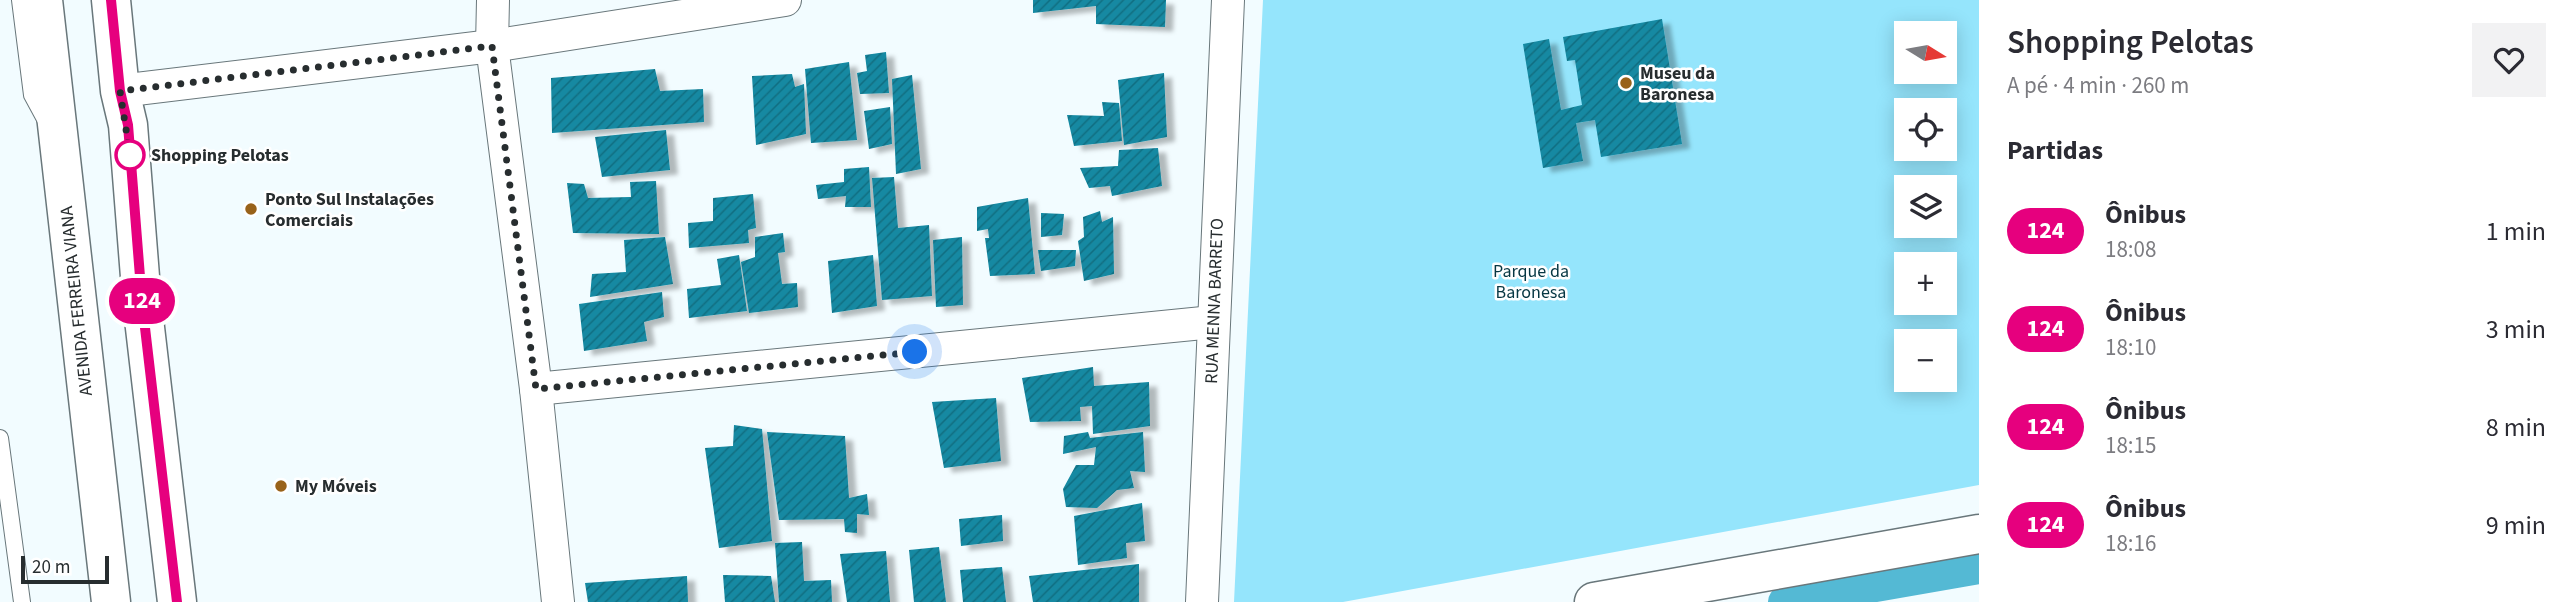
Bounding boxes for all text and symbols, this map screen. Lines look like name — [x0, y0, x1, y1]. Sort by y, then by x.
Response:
text: Shopping Pelotas — [2007, 19, 2254, 66]
north arrow — [1894, 21, 1956, 84]
map controls — [1894, 21, 1957, 392]
button: heart — [2472, 23, 2546, 97]
place label: Museu da Baronesa — [1640, 61, 1715, 107]
text: A pé · 4 min · 260 m — [2007, 69, 2189, 102]
marker: Museu da Baronesa — [1618, 75, 1634, 91]
button: locate — [1894, 98, 1957, 161]
text: Partidas — [2007, 132, 2103, 169]
marker: Shopping Pelotas — [115, 140, 145, 170]
place label: Shopping Pelotas — [151, 143, 289, 168]
button: layers — [1894, 175, 1957, 238]
place label: Ponto Sul Instalações Comerciais — [265, 187, 434, 233]
text: Ônibus — [2105, 196, 2186, 233]
marker: Ponto Sul Instalações Comerciais — [243, 201, 259, 217]
street label: AVENIDA FERREIRA VIANA — [54, 205, 99, 397]
text: 124 — [2026, 213, 2065, 248]
text: 1 min — [2486, 213, 2546, 250]
street label: RUA MENNA BARRETO — [1199, 218, 1230, 384]
text: 18:08 — [2105, 233, 2156, 266]
button: + — [1894, 252, 1957, 315]
park label: Parque da Baronesa — [1493, 259, 1569, 305]
line badge: 124 — [102, 278, 182, 324]
text: 124 — [123, 283, 161, 318]
text: Ônibus — [2105, 294, 2186, 331]
text: 124 — [2026, 311, 2065, 346]
text: 3 min — [2486, 311, 2546, 348]
button: − — [1894, 329, 1957, 392]
text: 18:10 — [2105, 331, 2156, 364]
your location — [897, 334, 932, 369]
text: Ônibus — [2105, 392, 2186, 429]
text: 124 — [2026, 409, 2065, 444]
text: 8 min — [2486, 409, 2546, 446]
text: 18:15 — [2105, 429, 2156, 462]
place label: My Móveis — [295, 474, 377, 499]
marker: My Móveis — [273, 478, 289, 494]
text: Ônibus — [2105, 490, 2186, 527]
text: 124 — [2026, 507, 2065, 542]
text: 9 min — [2486, 507, 2546, 544]
text: 18:16 — [2105, 527, 2156, 560]
scale bar — [21, 553, 108, 585]
text: 20 m — [32, 554, 70, 581]

